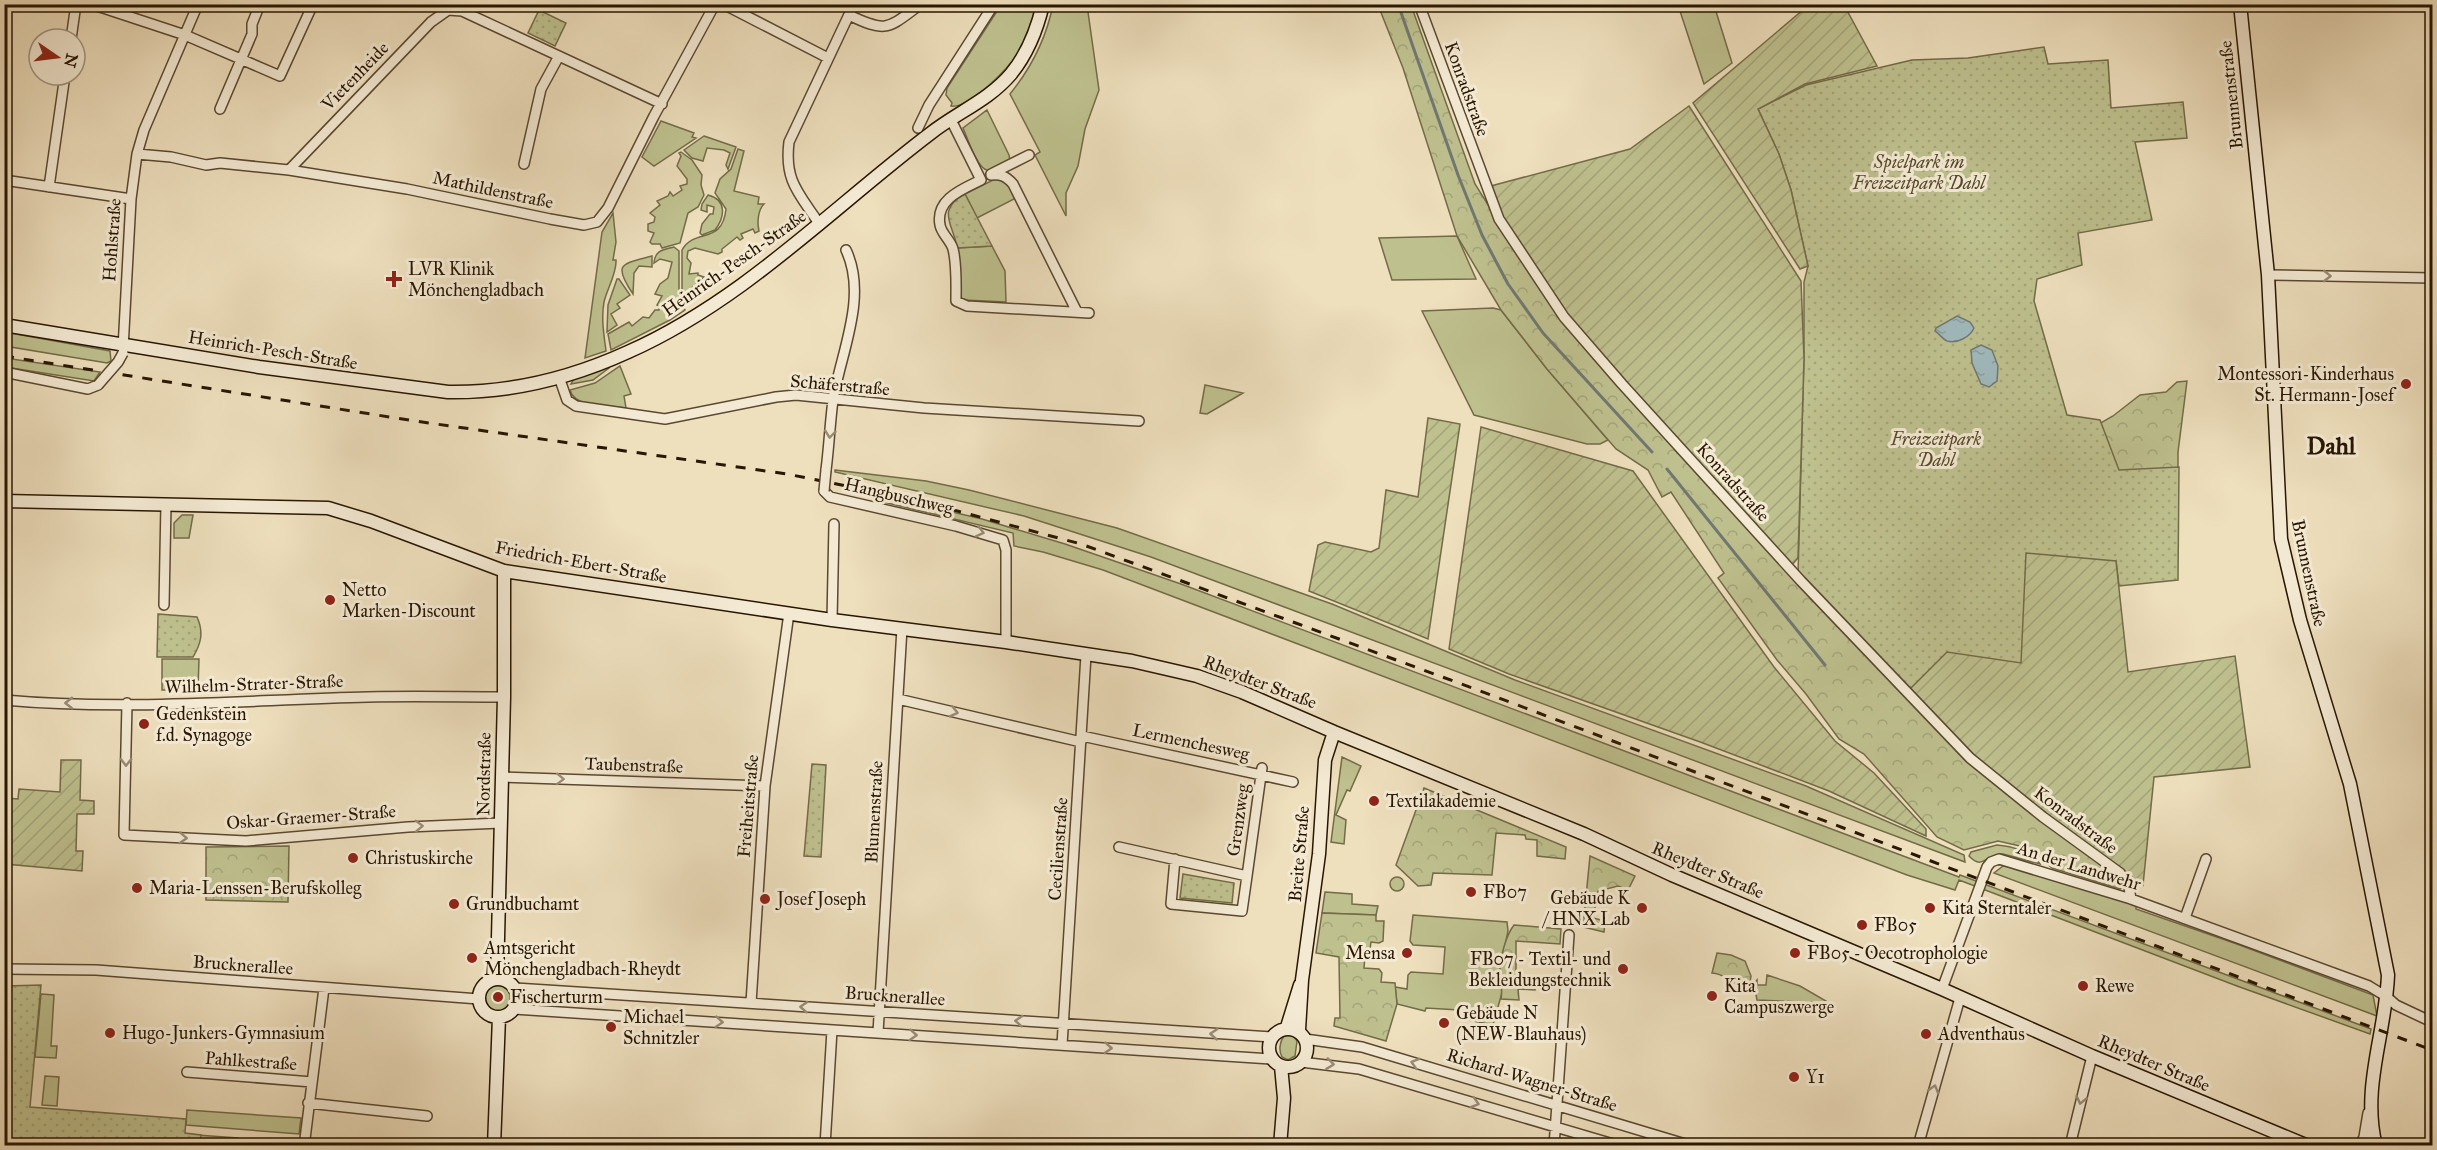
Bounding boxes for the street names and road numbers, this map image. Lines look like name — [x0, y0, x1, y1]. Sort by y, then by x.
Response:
street label: Vietenheide — [316, 37, 393, 116]
street label: Konradstraße — [1440, 39, 1494, 139]
street label: Brunnenstraße — [2214, 40, 2248, 150]
street label: Mathildenstraße — [431, 166, 555, 214]
street label: Hohlstraße — [98, 198, 126, 282]
street label: Heinrich-Pesch-Straße — [658, 205, 810, 321]
street label: Heinrich-Pesch-Straße — [187, 326, 359, 374]
street label: Schäferstraße — [789, 370, 891, 400]
street label: Konradstraße — [1692, 438, 1774, 526]
street label: Hangbuschweg — [842, 473, 956, 520]
street label: Brunnenstraße — [2287, 517, 2331, 629]
street label: Friedrich-Ebert-Straße — [494, 536, 668, 588]
street label: Rheydter Straße — [1200, 650, 1320, 714]
street label: Wilhelm-Strater-Straße — [164, 670, 344, 698]
street label: Lermenchesweg — [1130, 719, 1252, 766]
street label: Nordstraße — [472, 732, 496, 816]
street label: Taubenstraße — [584, 752, 684, 778]
street label: Freiheitstraße — [733, 754, 763, 858]
street label: Blumenstraße — [860, 760, 888, 864]
street label: Konradstraße — [2030, 781, 2122, 859]
street label: Grenzweg — [1222, 782, 1255, 858]
street label: Cecilienstraße — [1043, 797, 1073, 901]
street label: Oskar-Graemer-Straße — [225, 800, 397, 834]
street label: Breite Straße — [1284, 805, 1314, 903]
street label: Rheydter Straße — [1649, 836, 1767, 904]
street label: An der Landwehr — [2013, 836, 2144, 895]
street label: Brucknerallee — [192, 951, 294, 979]
street label: Brucknerallee — [844, 982, 946, 1010]
street label: Rheydter Straße — [2095, 1029, 2213, 1097]
street label: Richard-Wagner-Straße — [1444, 1044, 1620, 1117]
street label: Pahlkestraße — [204, 1047, 298, 1075]

